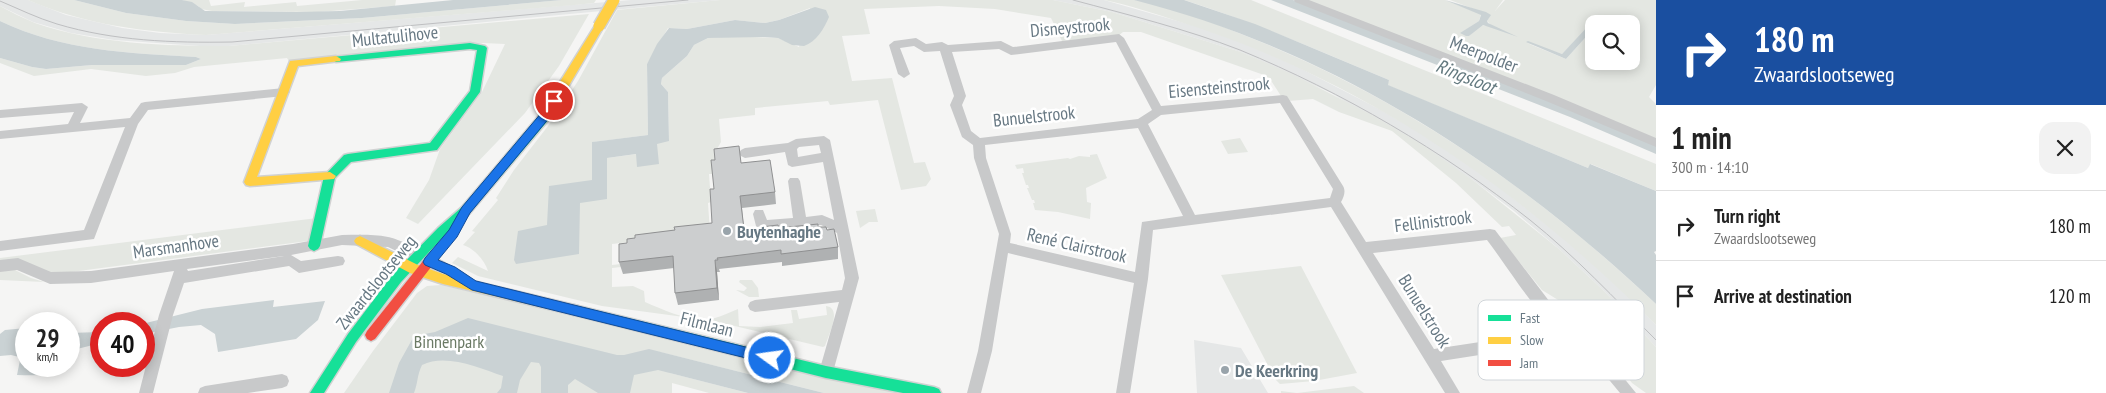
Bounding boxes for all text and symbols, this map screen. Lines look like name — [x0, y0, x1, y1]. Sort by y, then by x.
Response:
street label: Disneystrook — [1029, 12, 1111, 42]
map controls — [1585, 15, 1640, 70]
button: search — [1585, 15, 1640, 70]
text: 180 m — [1754, 16, 1835, 62]
street label: Multatulihove — [351, 20, 439, 52]
icon: right — [1671, 20, 1736, 85]
street label: Meerpolder — [1447, 31, 1521, 77]
water label: Ringsloot — [1433, 53, 1502, 100]
text: Zwaardslootseweg — [1754, 60, 1895, 88]
street label: Eisensteinstrook — [1167, 71, 1271, 103]
pin — [533, 80, 575, 122]
icon: arrive — [540, 87, 568, 115]
street label: Bunuelstrook — [992, 100, 1076, 132]
text: 1 min — [1671, 118, 1732, 157]
button: close — [2039, 122, 2091, 174]
text: 300 m · 14:10 — [1671, 157, 1749, 177]
text: Turn right — [1714, 204, 1780, 228]
street label: Fellinistrook — [1393, 205, 1473, 237]
icon: right — [1671, 212, 1699, 240]
text: 180 m — [2049, 214, 2091, 238]
place label: Buytenhaghe — [737, 220, 821, 243]
street label: René Clairstrook — [1025, 222, 1129, 268]
marker: Buytenhaghe — [721, 225, 733, 237]
text: Zwaardslootseweg — [1714, 228, 1816, 248]
street label: Marsmanhove — [132, 229, 220, 263]
street label: Zwaardslootseweg — [331, 230, 421, 334]
street label: Bunuelstrook — [1393, 270, 1457, 352]
icon: arrive — [1671, 282, 1699, 310]
text: Arrive at destination — [1714, 284, 1852, 308]
text: 120 m — [2049, 284, 2091, 308]
legend — [1478, 300, 1644, 380]
street label: Filmlaan — [678, 306, 736, 342]
text: Fast — [1520, 309, 1540, 327]
speed limit sign: 40 — [90, 312, 155, 377]
text: 29 — [36, 322, 59, 354]
park label: Binnenpark — [414, 330, 484, 353]
position arrow — [743, 331, 795, 383]
text: Slow — [1520, 331, 1544, 349]
text: km/h — [37, 349, 58, 364]
text: Jam — [1519, 354, 1538, 372]
place label: De Keerkring — [1235, 359, 1318, 382]
marker: De Keerkring — [1219, 364, 1231, 376]

